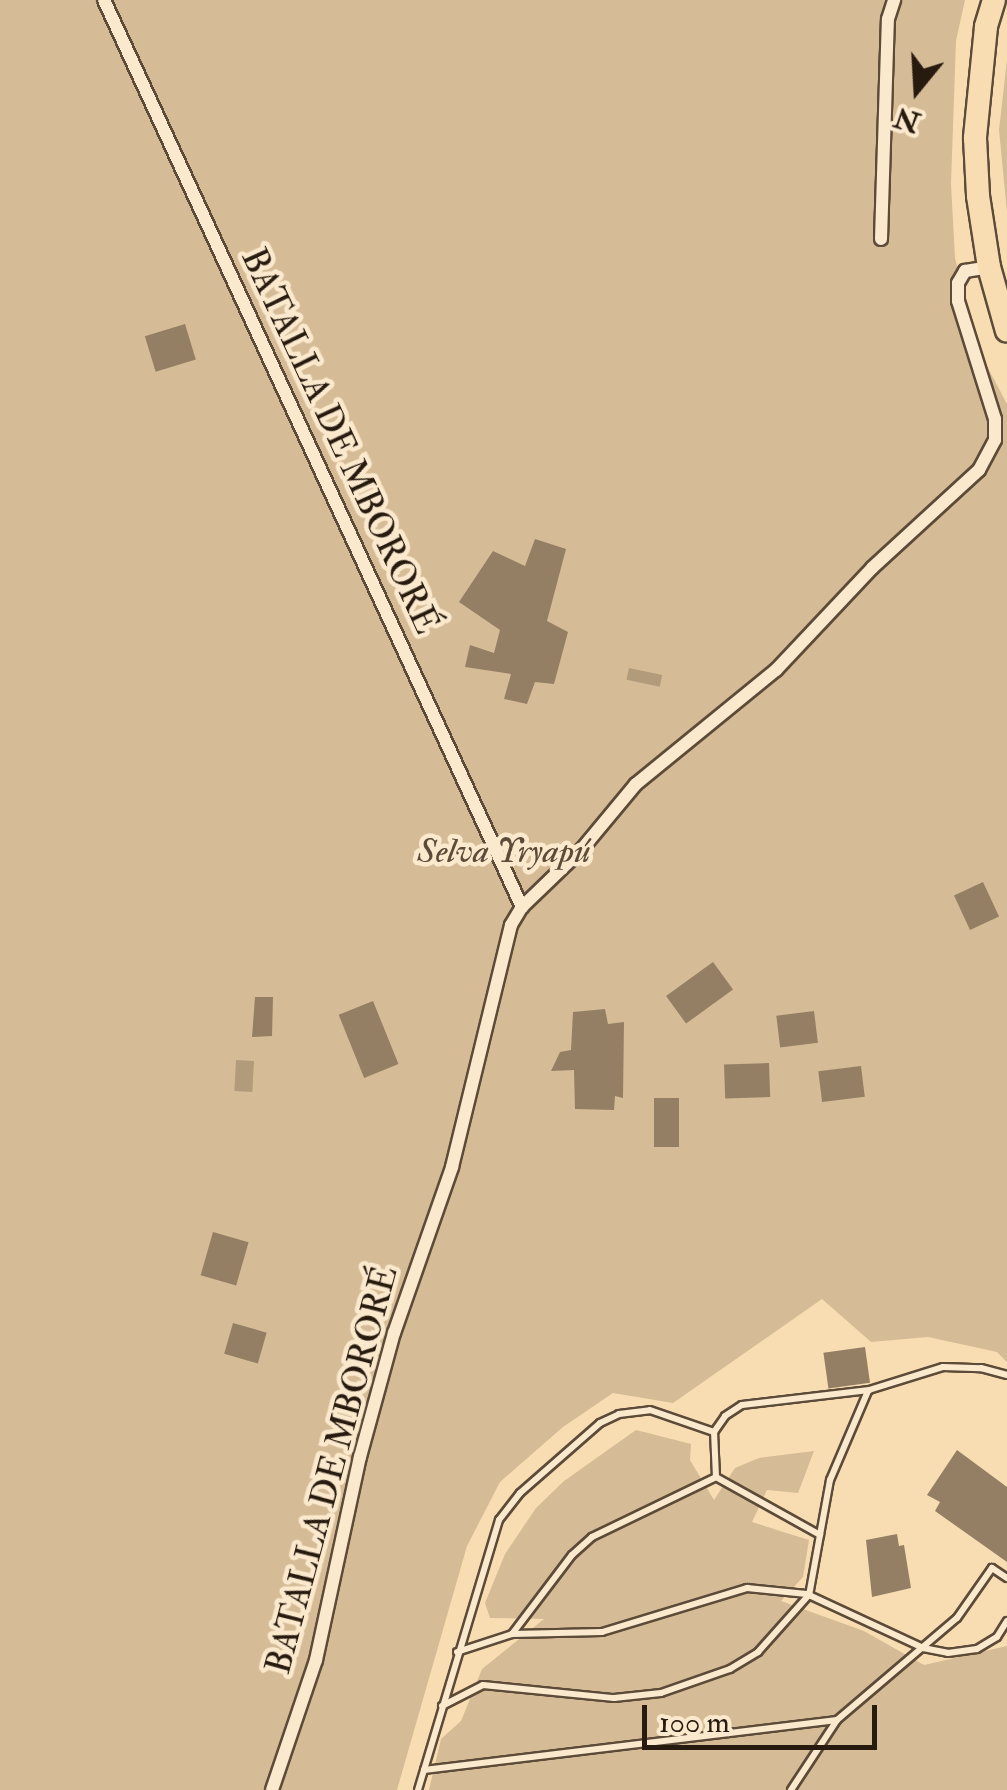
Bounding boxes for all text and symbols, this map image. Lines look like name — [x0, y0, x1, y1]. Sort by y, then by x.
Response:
north arrow — [867, 40, 967, 140]
text: N — [890, 98, 925, 140]
street label: BATALLA DE MBORORÉ — [232, 242, 448, 640]
park label: Selva Yryapú — [417, 830, 591, 872]
street label: BATALLA DE MBORORÉ — [257, 1261, 407, 1679]
scale bar — [647, 1685, 882, 1747]
text: 100 m — [659, 1704, 730, 1741]

